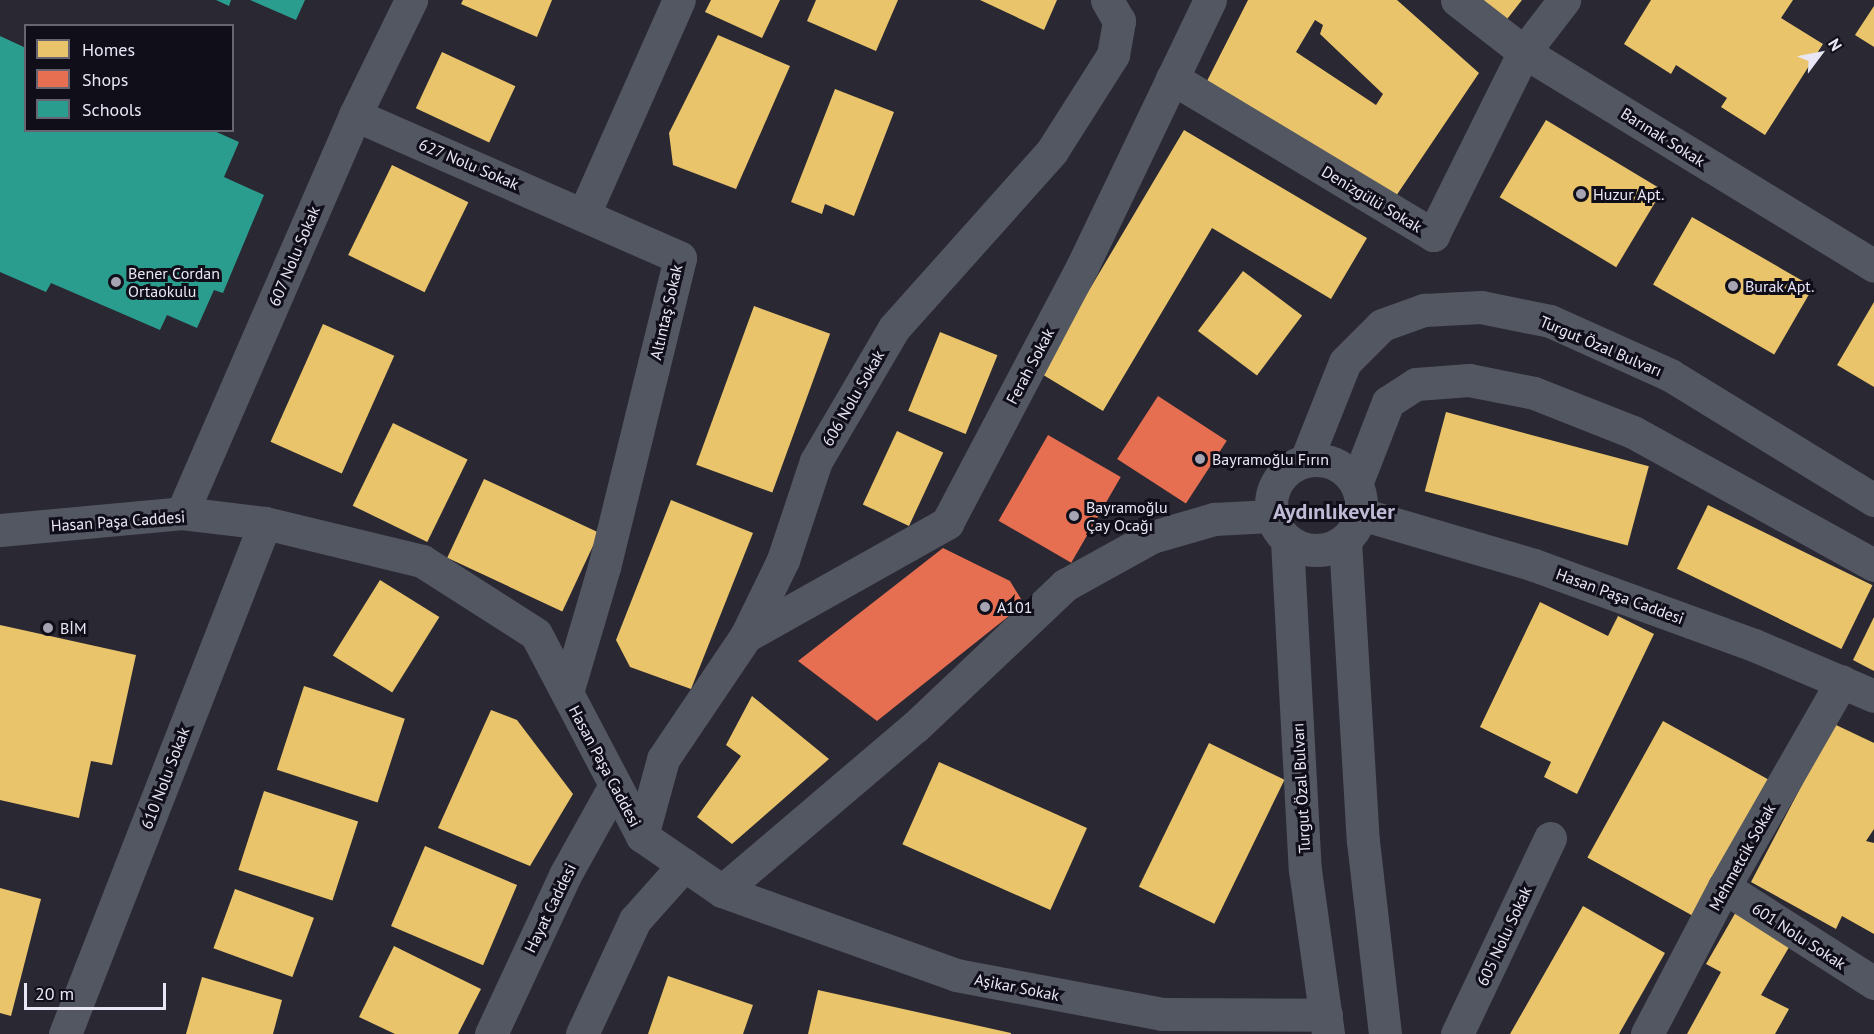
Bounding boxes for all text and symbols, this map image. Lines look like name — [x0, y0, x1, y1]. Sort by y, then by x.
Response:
legend — [24, 24, 234, 132]
north arrow — [1790, 24, 1850, 84]
text: N — [1824, 35, 1847, 54]
text: Homes — [82, 38, 135, 61]
text: Shops — [82, 68, 128, 91]
text: Schools — [82, 98, 142, 121]
street label: Barınak Sokak — [1617, 103, 1709, 171]
street label: 627 Nolu Sokak — [416, 134, 522, 194]
street label: Denizgülü Sokak — [1318, 162, 1426, 236]
place label: Huzur Apt. — [1593, 184, 1665, 204]
marker: Huzur Apt. — [1574, 187, 1588, 201]
street label: 607 Nolu Sokak — [264, 203, 324, 309]
street label: Altıntaş Sokak — [646, 262, 686, 362]
place label: Bener Cordan Ortaokulu — [128, 263, 220, 301]
marker: Bener Cordan Ortaokulu — [109, 275, 123, 289]
place label: Burak Apt. — [1745, 276, 1815, 296]
marker: Burak Apt. — [1726, 279, 1740, 293]
street label: Turgut Özal Bulvarı — [1537, 312, 1665, 380]
street label: Ferah Sokak — [1002, 325, 1058, 407]
street label: 606 Nolu Sokak — [818, 347, 888, 449]
place label: Bayramoğlu Fırın — [1212, 449, 1329, 469]
marker: Bayramoğlu Fırın — [1193, 452, 1207, 466]
place label: Bayramoğlu Çay Ocağı — [1086, 497, 1168, 535]
district label: Aydınlıkevler — [1273, 499, 1395, 525]
street label: Hasan Paşa Caddesi — [50, 507, 186, 535]
marker: Bayramoğlu Çay Ocağı — [1067, 509, 1081, 523]
street label: Hasan Paşa Caddesi — [1553, 564, 1687, 628]
place label: A101 — [997, 597, 1033, 617]
marker: A101 — [978, 600, 992, 614]
place label: BİM — [60, 618, 87, 638]
marker: BİM — [41, 621, 55, 635]
street label: Hasan Paşa Caddesi — [565, 702, 645, 830]
street label: Turgut Özal Bulvarı — [1288, 722, 1314, 854]
street label: 610 Nolu Sokak — [137, 724, 193, 832]
street label: Mehmetcik Sokak — [1705, 800, 1779, 914]
street label: Hayat Caddesi — [520, 860, 580, 956]
street label: 605 Nolu Sokak — [1473, 883, 1535, 989]
street label: 601 Nolu Sokak — [1749, 899, 1849, 973]
street label: Aşikar Sokak — [973, 969, 1061, 1005]
scale bar — [27, 971, 170, 1009]
text: 20 m — [35, 982, 74, 1005]

